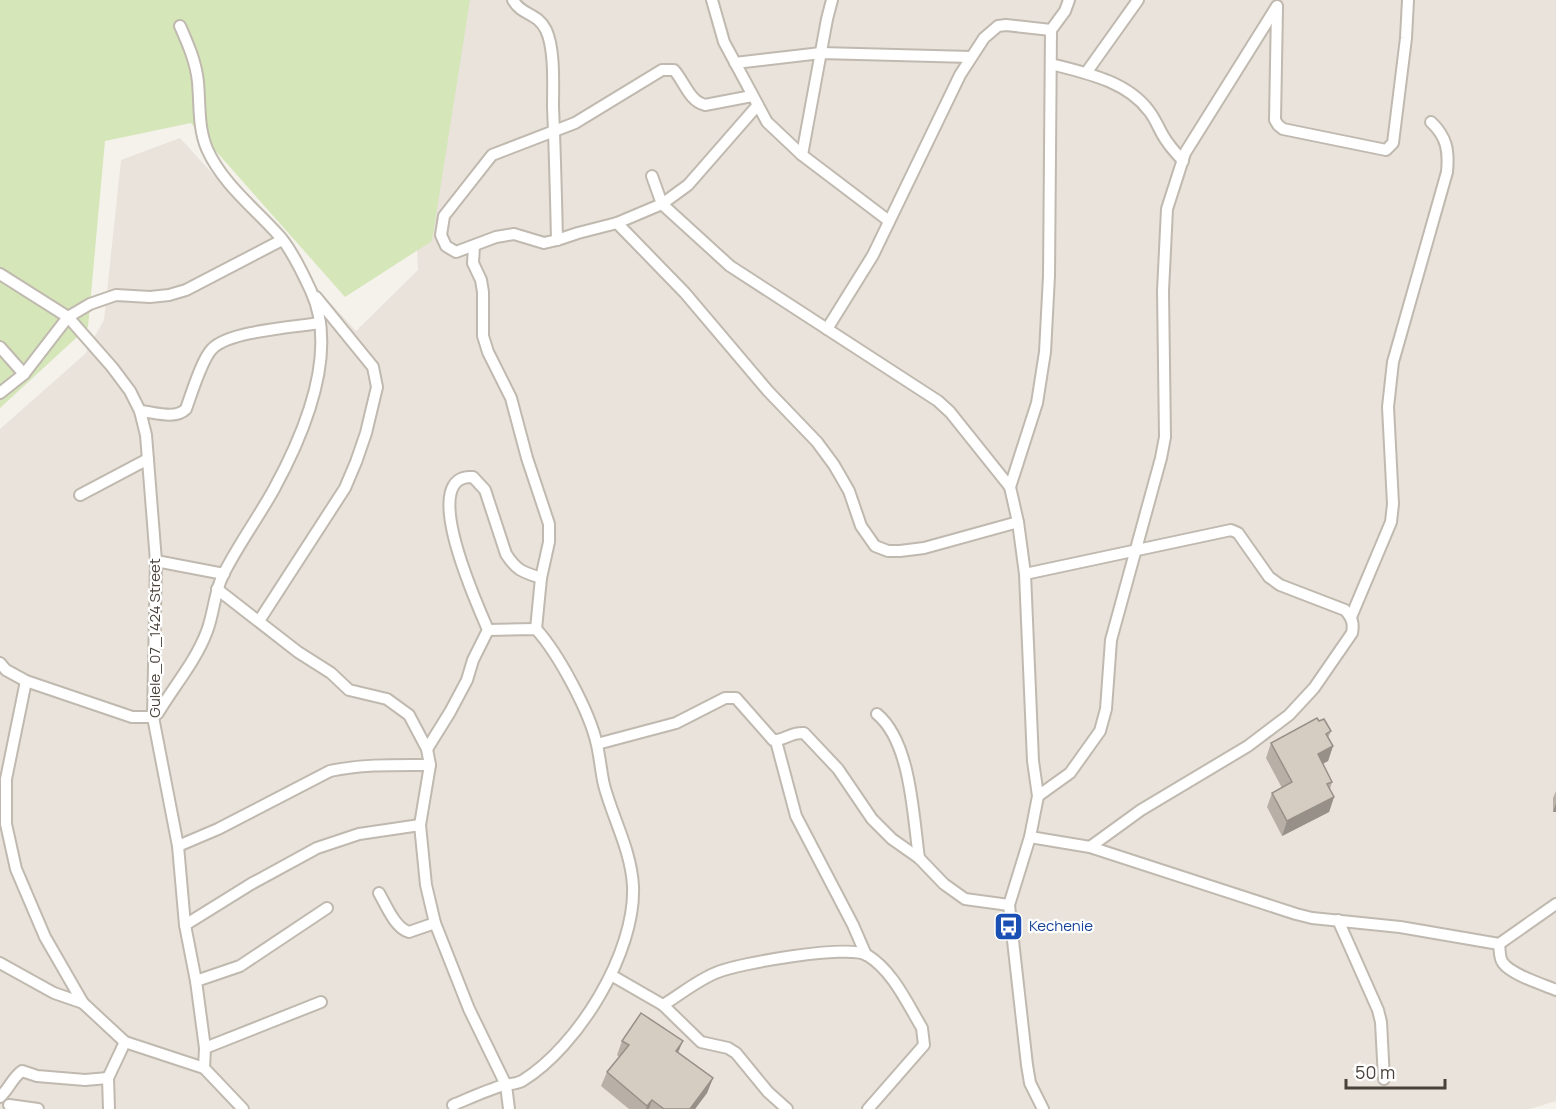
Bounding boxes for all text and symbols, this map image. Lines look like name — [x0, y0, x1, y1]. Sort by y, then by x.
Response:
street label: Gulele_07_1424 Street — [144, 558, 165, 718]
bus stop icon: Kechenie — [992, 910, 1024, 942]
place label: Kechenie — [1029, 915, 1093, 936]
scale bar — [1346, 1052, 1445, 1090]
text: 50 m — [1355, 1060, 1395, 1084]

